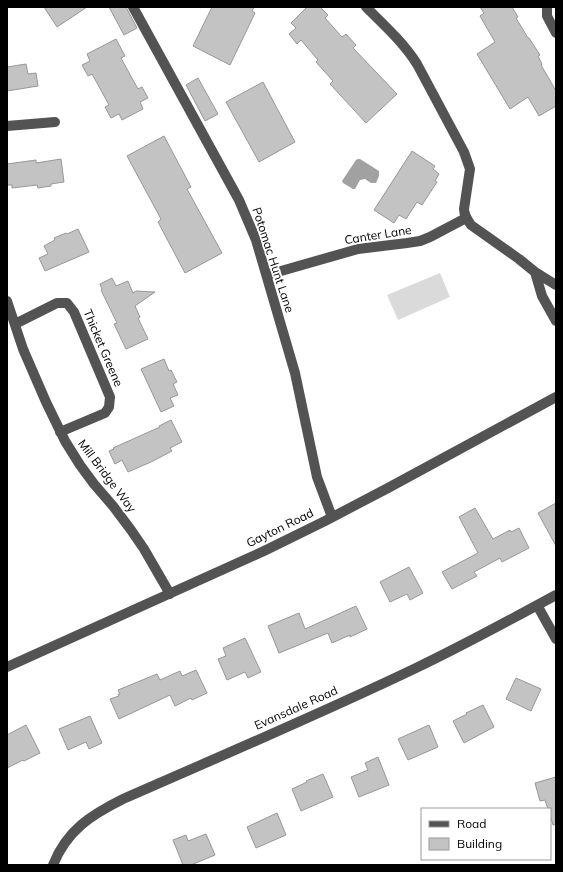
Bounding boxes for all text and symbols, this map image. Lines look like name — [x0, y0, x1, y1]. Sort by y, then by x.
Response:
street label: Potomac Hunt Lane — [249, 205, 298, 314]
street label: Canter Lane — [343, 222, 413, 247]
street label: Thicket Greene — [80, 307, 127, 389]
street label: Mill Bridge Way — [75, 436, 140, 516]
street label: Gayton Road — [244, 505, 316, 550]
street label: Evansdale Road — [252, 682, 340, 733]
legend — [421, 808, 551, 860]
text: Road — [457, 816, 486, 831]
text: Building — [457, 836, 502, 851]

